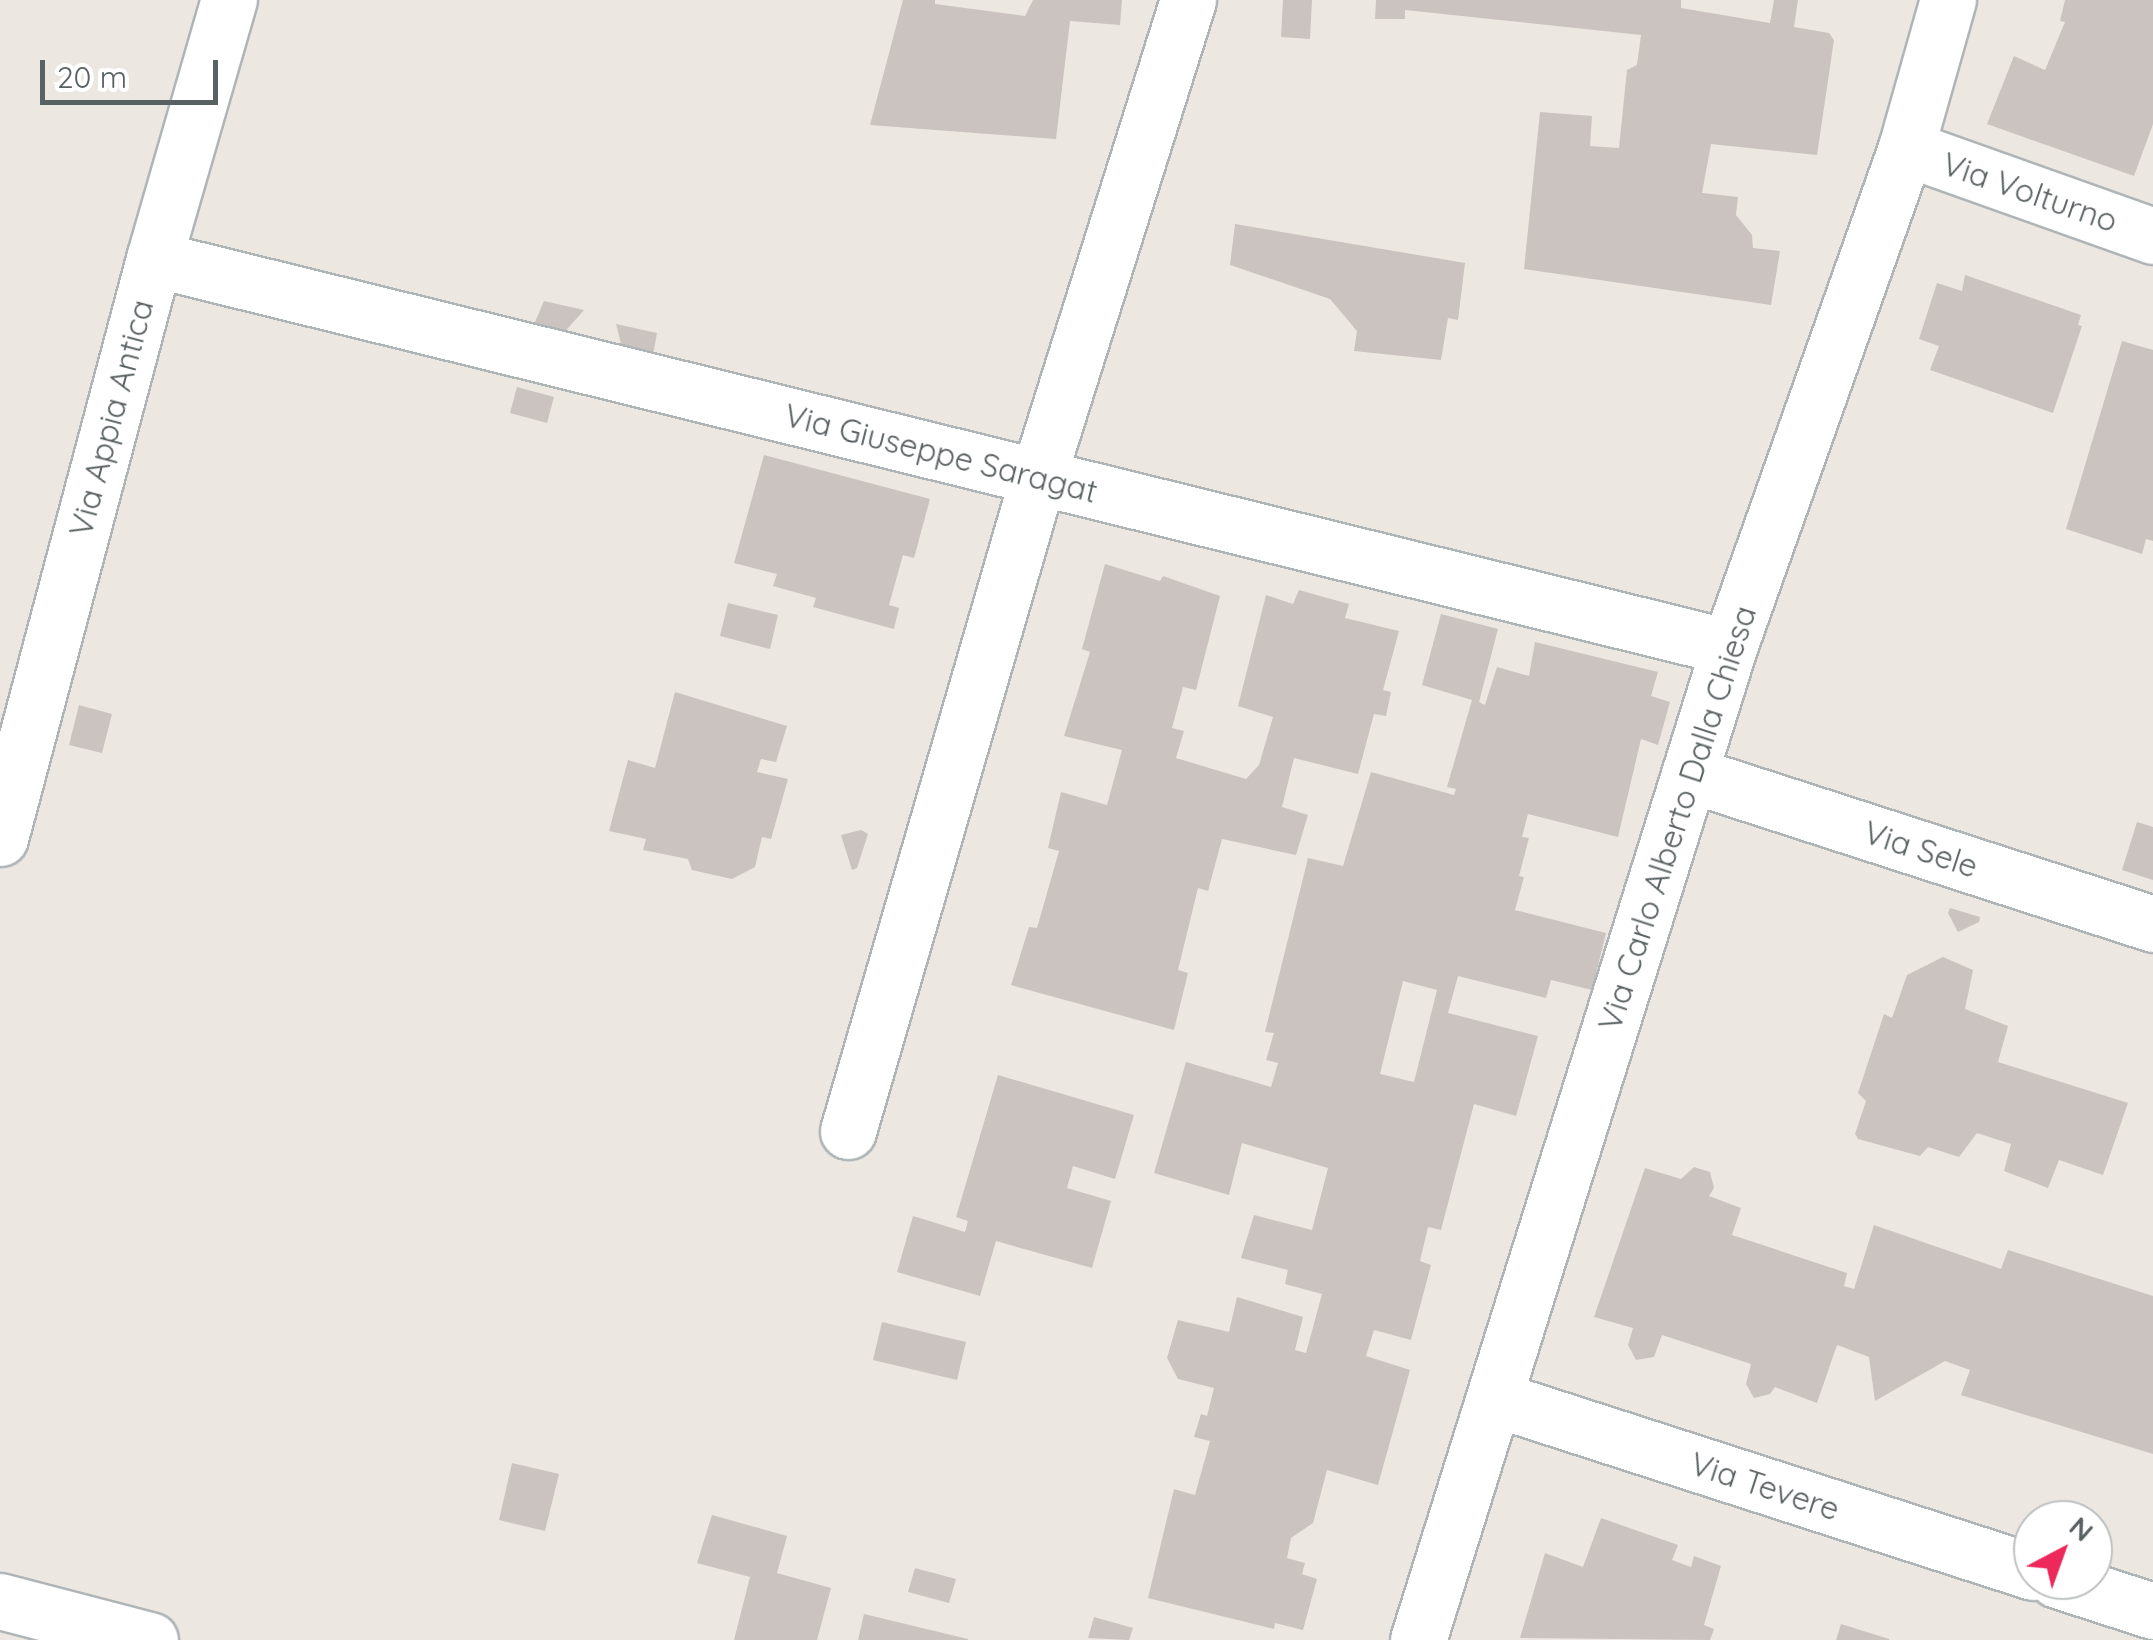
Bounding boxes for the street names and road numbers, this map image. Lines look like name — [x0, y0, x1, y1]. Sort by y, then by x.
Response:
street label: Via Volturno — [1937, 144, 2123, 240]
street label: Via Appia Antica — [61, 295, 161, 541]
street label: Via Giuseppe Saragat — [781, 396, 1101, 510]
street label: Via Carlo Alberto Dalla Chiesa — [1590, 601, 1764, 1035]
street label: Via Sele — [1859, 813, 1983, 885]
street label: Via Tevere — [1686, 1444, 1844, 1528]

